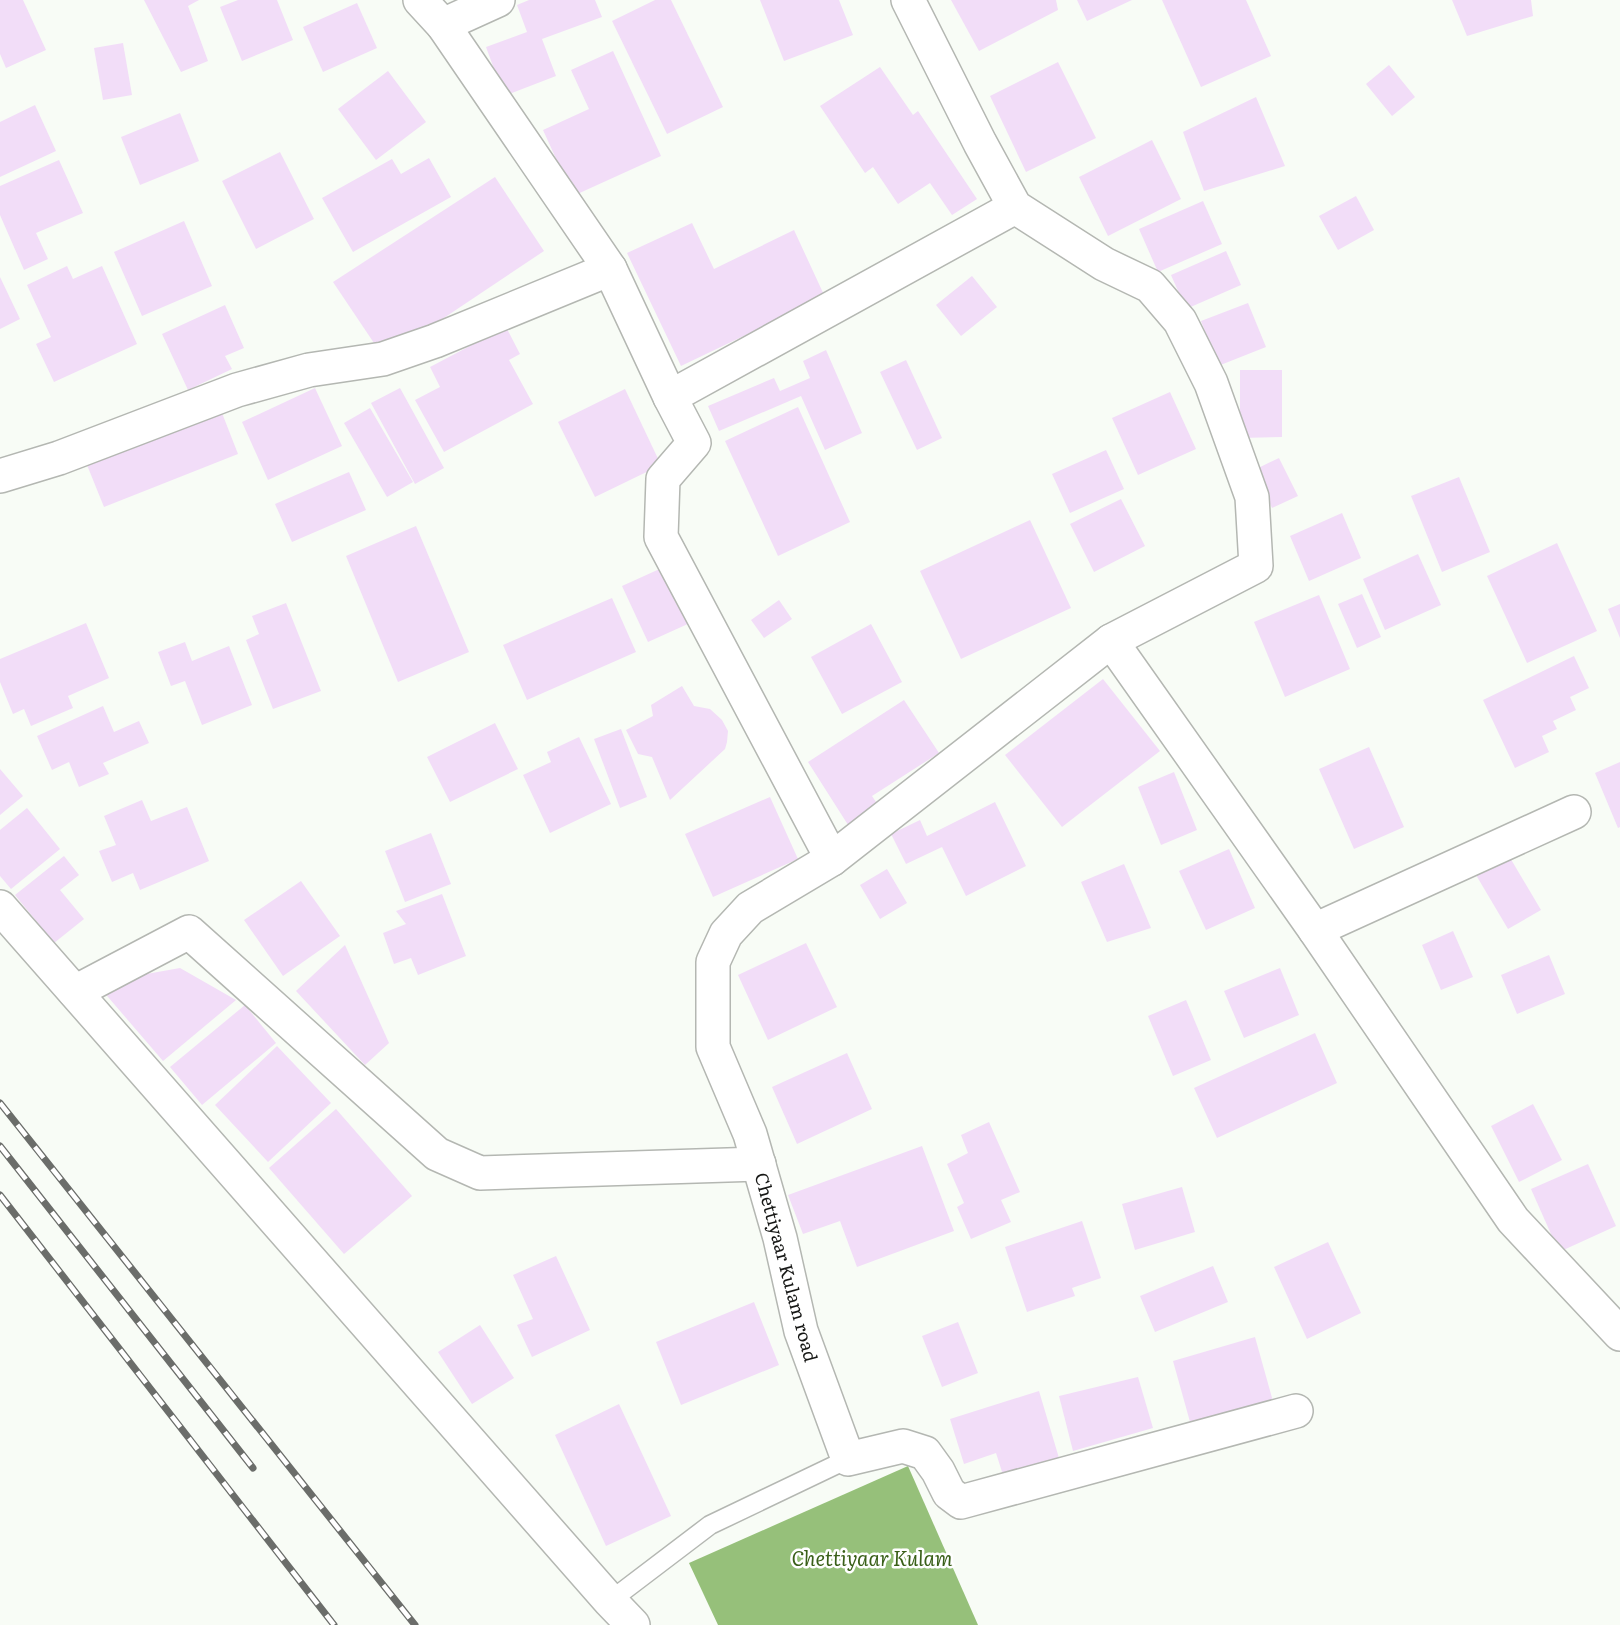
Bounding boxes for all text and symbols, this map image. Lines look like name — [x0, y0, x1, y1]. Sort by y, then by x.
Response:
street label: Chettiyaar Kulam road — [749, 1169, 825, 1365]
water label: Chettiyaar Kulam — [792, 1542, 953, 1572]

